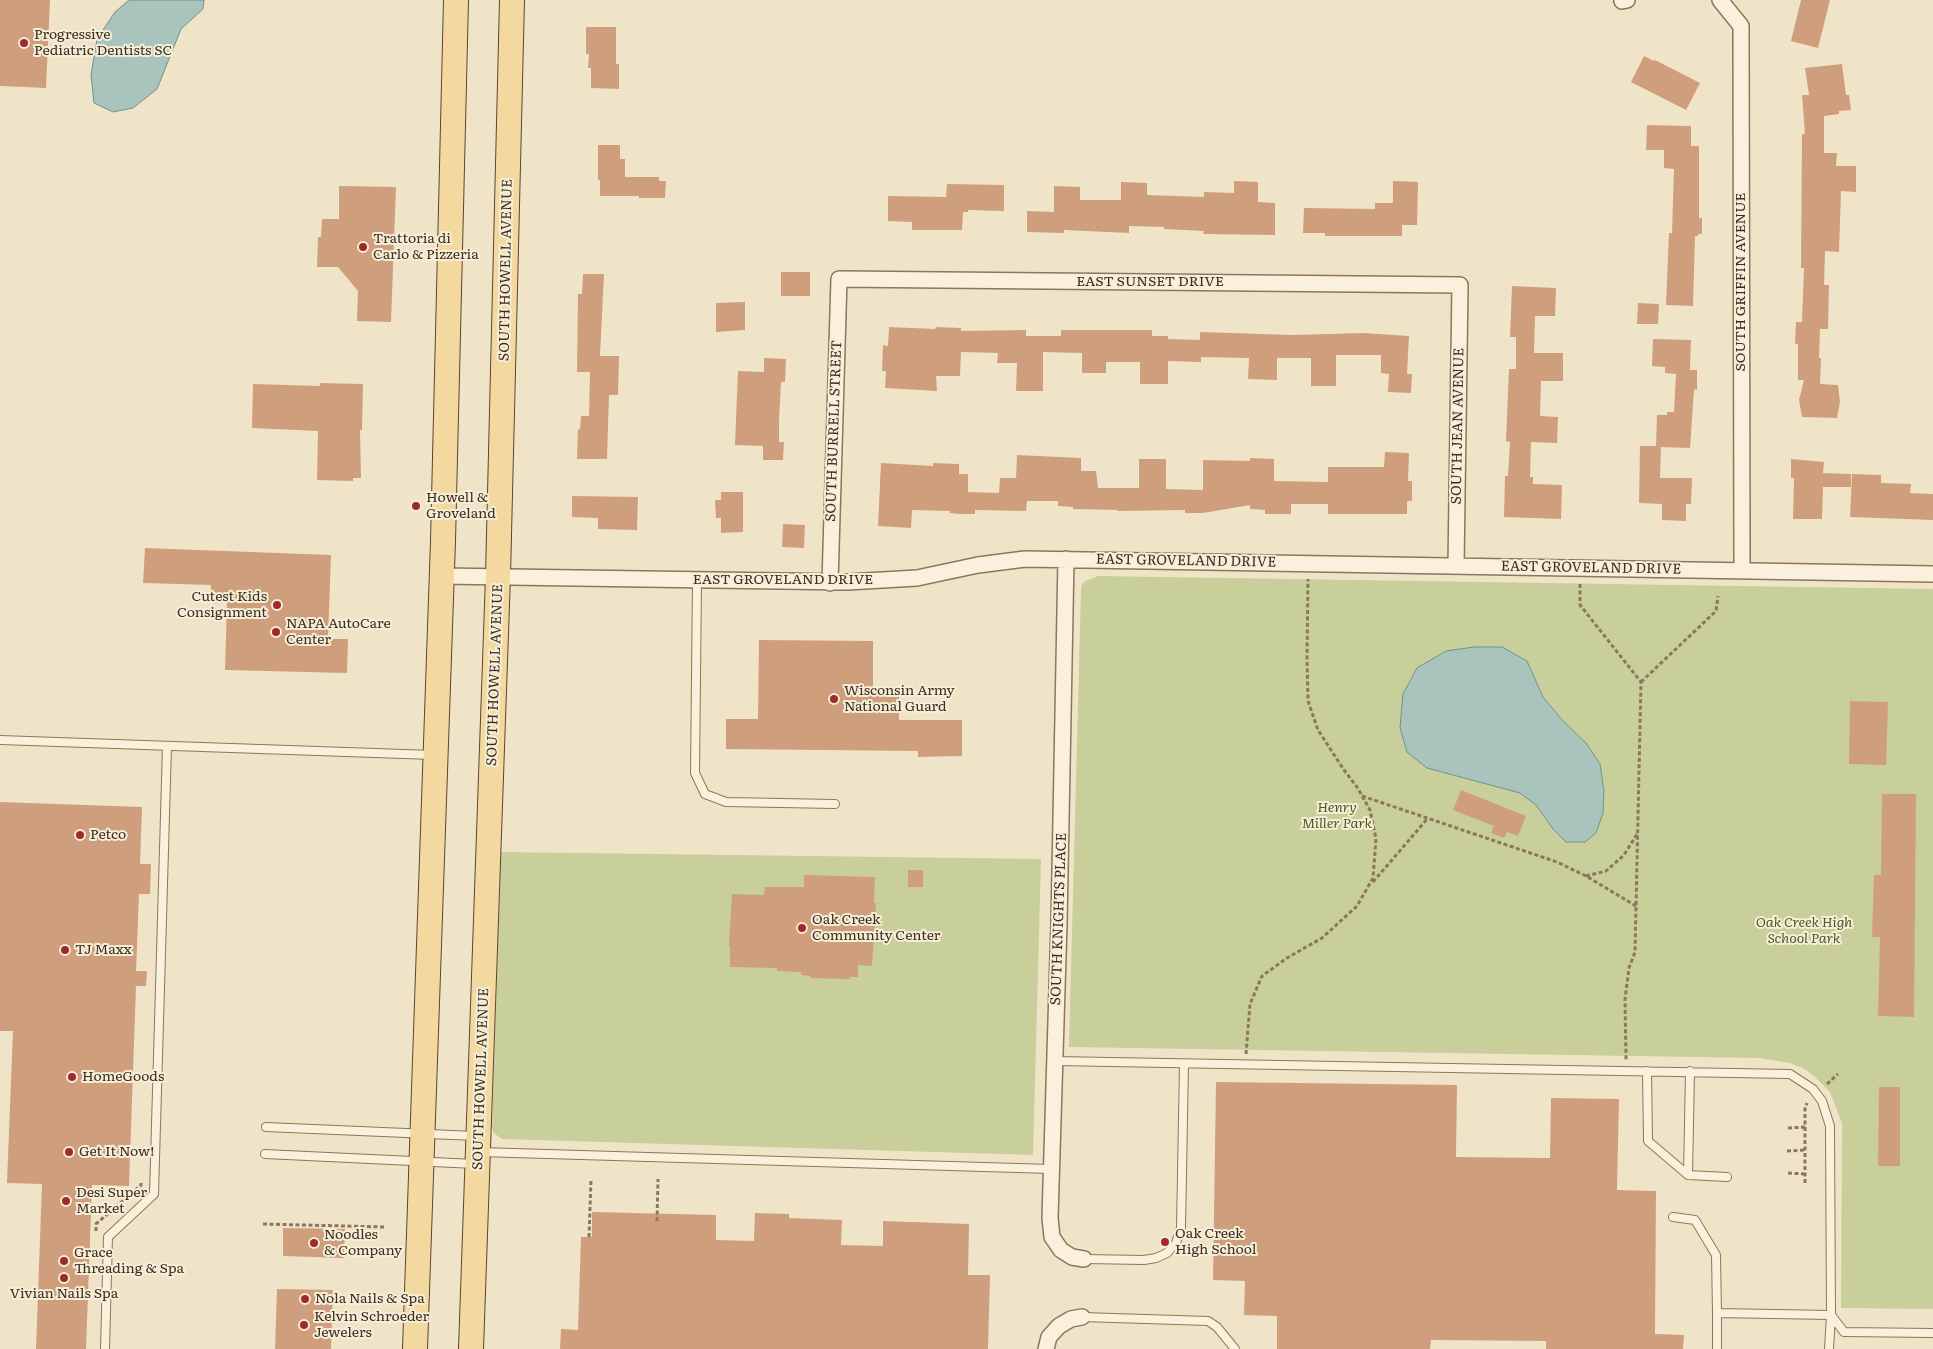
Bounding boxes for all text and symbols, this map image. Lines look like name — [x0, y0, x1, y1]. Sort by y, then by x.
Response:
place label: Progressive Pediatric Dentists SC — [34, 27, 172, 59]
marker: Progressive Pediatric Dentists SC — [18, 37, 30, 49]
street label: SOUTH HOWELL AVENUE — [496, 179, 516, 361]
street label: SOUTH GRIFFIN AVENUE — [1733, 192, 1749, 372]
place label: Trattoria di Carlo & Pizzeria — [373, 231, 479, 264]
marker: Trattoria di Carlo & Pizzeria — [357, 241, 369, 253]
street label: EAST SUNSET DRIVE — [1076, 274, 1224, 290]
street label: SOUTH BURRELL STREET — [822, 340, 846, 522]
street label: SOUTH JEAN AVENUE — [1448, 348, 1468, 504]
place label: Howell & Groveland — [426, 490, 496, 522]
marker: Howell & Groveland — [410, 500, 422, 512]
street label: EAST GROVELAND DRIVE — [1096, 551, 1276, 571]
street label: EAST GROVELAND DRIVE — [1501, 558, 1681, 578]
street label: EAST GROVELAND DRIVE — [693, 572, 873, 588]
street label: SOUTH HOWELL AVENUE — [483, 584, 507, 766]
place label: Cutest Kids Consignment — [177, 589, 267, 622]
marker: Cutest Kids Consignment — [271, 599, 283, 611]
place label: NAPA AutoCare Center — [286, 616, 391, 648]
marker: NAPA AutoCare Center — [270, 626, 282, 638]
place label: Wisconsin Army National Guard — [844, 683, 955, 716]
marker: Wisconsin Army National Guard — [828, 693, 840, 705]
park label: Henry Miller Park — [1302, 800, 1372, 832]
place label: Petco — [90, 827, 126, 843]
marker: Petco — [74, 829, 86, 841]
street label: SOUTH KNIGHTS PLACE — [1048, 832, 1070, 1006]
place label: Oak Creek Community Center — [812, 912, 940, 944]
park label: Oak Creek High School Park — [1756, 915, 1852, 948]
marker: Oak Creek Community Center — [796, 922, 808, 934]
place label: TJ Maxx — [75, 942, 132, 958]
marker: TJ Maxx — [59, 944, 71, 956]
street label: SOUTH HOWELL AVENUE — [469, 988, 493, 1170]
place label: HomeGoods — [82, 1069, 164, 1085]
marker: HomeGoods — [66, 1071, 78, 1083]
place label: Get It Now! — [79, 1144, 155, 1160]
marker: Get It Now! — [63, 1146, 75, 1158]
place label: Desi Super Market — [76, 1185, 147, 1218]
marker: Desi Super Market — [60, 1195, 72, 1207]
place label: Oak Creek High School — [1175, 1226, 1256, 1258]
place label: Noodles & Company — [324, 1227, 402, 1260]
marker: Oak Creek High School — [1159, 1236, 1171, 1248]
marker: Noodles & Company — [308, 1237, 320, 1249]
place label: Grace Threading & Spa — [74, 1245, 184, 1278]
marker: Grace Threading & Spa — [58, 1255, 70, 1267]
marker: Vivian Nails Spa — [58, 1272, 70, 1284]
place label: Vivian Nails Spa — [10, 1286, 118, 1302]
place label: Nola Nails & Spa — [315, 1291, 425, 1307]
marker: Nola Nails & Spa — [299, 1293, 311, 1305]
place label: Kelvin Schroeder Jewelers — [314, 1309, 429, 1341]
marker: Kelvin Schroeder Jewelers — [298, 1319, 310, 1331]

